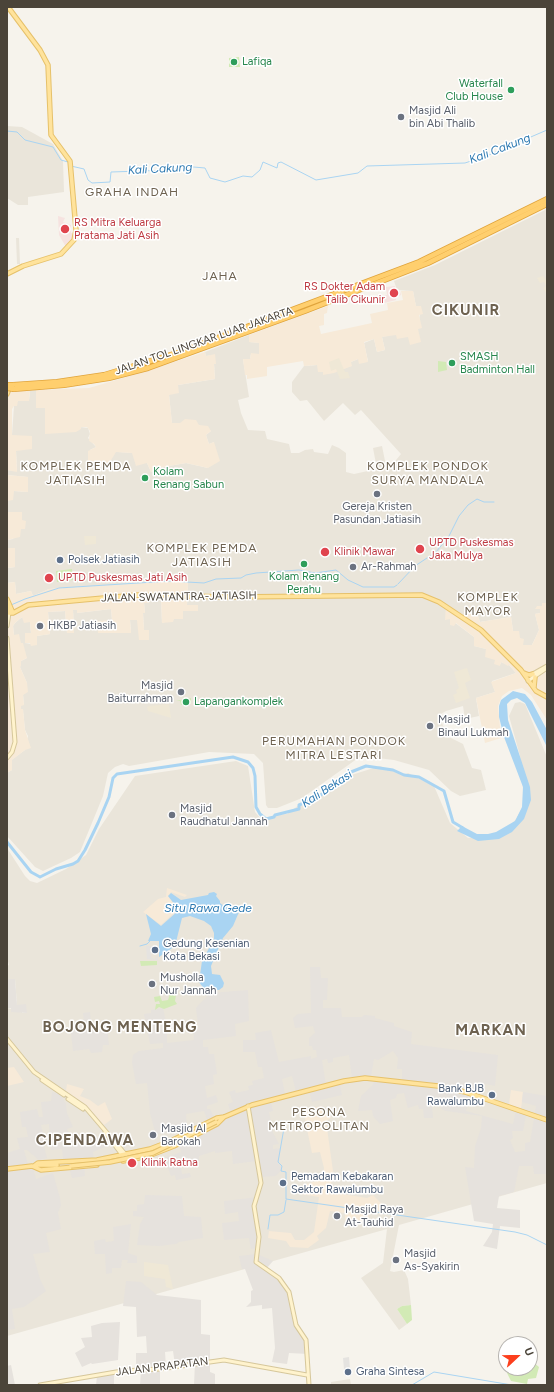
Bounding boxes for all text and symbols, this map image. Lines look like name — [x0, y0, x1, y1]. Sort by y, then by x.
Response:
place label: Lafiqa — [242, 55, 272, 69]
marker: Lafiqa — [229, 57, 239, 67]
place label: Waterfall Club House — [445, 77, 503, 103]
marker: Waterfall Club House — [506, 85, 516, 95]
place label: Masjid Ali bin Abi Thalib — [409, 104, 475, 130]
marker: Masjid Ali bin Abi Thalib — [396, 112, 406, 122]
water label: Kali Cakung — [467, 131, 533, 167]
water label: Kali Cakung — [127, 160, 193, 178]
district label: GRAHA INDAH — [85, 185, 179, 199]
place label: RS Mitra Keluarga Pratama Jati Asih — [74, 216, 161, 242]
marker: RS Mitra Keluarga Pratama Jati Asih — [59, 223, 71, 235]
district label: JAHA — [202, 269, 238, 283]
place label: RS Dokter Adam Talib Cikunir — [304, 280, 385, 306]
marker: RS Dokter Adam Talib Cikunir — [388, 287, 400, 299]
district label: CIKUNIR — [432, 302, 500, 320]
street label: JALAN TOL LINGKAR LUAR JAKARTA — [113, 304, 295, 378]
place label: SMASH Badminton Hall — [460, 350, 535, 376]
marker: SMASH Badminton Hall — [447, 358, 457, 368]
district label: KOMPLEK PEMDA JATIASIH — [21, 459, 131, 487]
district label: KOMPLEK PONDOK SURYA MANDALA — [367, 459, 489, 487]
place label: Kolam Renang Sabun — [153, 465, 224, 491]
marker: Kolam Renang Sabun — [140, 473, 150, 483]
marker: Gereja Kristen Pasundan Jatiasih — [372, 489, 382, 499]
place label: Gereja Kristen Pasundan Jatiasih — [333, 500, 421, 526]
place label: UPTD Puskesmas Jaka Mulya — [429, 536, 514, 562]
district label: KOMPLEK PEMDA JATIASIH — [147, 541, 257, 569]
marker: UPTD Puskesmas Jaka Mulya — [414, 543, 426, 555]
place label: Klinik Mawar — [334, 545, 395, 559]
marker: Klinik Mawar — [319, 546, 331, 558]
place label: Polsek Jatiasih — [68, 553, 140, 567]
marker: Polsek Jatiasih — [55, 555, 65, 565]
marker: Kolam Renang Perahu — [299, 559, 309, 569]
place label: Ar-Rahmah — [361, 560, 416, 574]
marker: Ar-Rahmah — [348, 562, 358, 572]
place label: Kolam Renang Perahu — [269, 570, 339, 596]
place label: UPTD Puskesmas Jati Asih — [58, 571, 187, 585]
marker: UPTD Puskesmas Jati Asih — [43, 572, 55, 584]
street label: JALAN SWATANTRA-JATIASIH — [101, 589, 257, 605]
district label: KOMPLEK MAYOR — [457, 590, 519, 618]
place label: HKBP Jatiasih — [48, 619, 116, 633]
marker: HKBP Jatiasih — [35, 621, 45, 631]
place label: Masjid Baiturrahman — [108, 679, 173, 705]
marker: Masjid Baiturrahman — [176, 687, 186, 697]
place label: Lapangankomplek — [194, 695, 283, 709]
marker: Lapangankomplek — [181, 697, 191, 707]
place label: Masjid Binaul Lukmah — [438, 713, 509, 739]
marker: Masjid Binaul Lukmah — [425, 721, 435, 731]
district label: PERUMAHAN PONDOK MITRA LESTARI — [262, 734, 406, 762]
water label: Kali Bekasi — [299, 767, 355, 811]
place label: Masjid Raudhatul Jannah — [180, 802, 268, 828]
marker: Masjid Raudhatul Jannah — [167, 810, 177, 820]
water label: Situ Rawa Gede — [164, 901, 252, 915]
place label: Gedung Kesenian Kota Bekasi — [163, 937, 249, 963]
marker: Gedung Kesenian Kota Bekasi — [150, 945, 160, 955]
place label: Musholla Nur Jannah — [160, 971, 216, 997]
marker: Musholla Nur Jannah — [147, 979, 157, 989]
district label: BOJONG MENTENG — [43, 1019, 197, 1037]
district label: MARKAN — [455, 1022, 527, 1040]
place label: Bank BJB Rawalumbu — [427, 1082, 484, 1108]
marker: Bank BJB Rawalumbu — [487, 1090, 497, 1100]
district label: PESONA METROPOLITAN — [268, 1105, 370, 1133]
place label: Masjid Al Barokah — [161, 1122, 206, 1148]
marker: Masjid Al Barokah — [148, 1130, 158, 1140]
district label: CIPENDAWA — [36, 1132, 134, 1150]
place label: Klinik Ratna — [141, 1156, 198, 1170]
marker: Klinik Ratna — [126, 1157, 138, 1169]
place label: Pemadam Kebakaran Sektor Rawalumbu — [291, 1170, 393, 1196]
marker: Pemadam Kebakaran Sektor Rawalumbu — [278, 1178, 288, 1188]
place label: Masjid Raya At-Tauhid — [345, 1203, 403, 1229]
marker: Masjid Raya At-Tauhid — [332, 1211, 342, 1221]
place label: Masjid As-Syakirin — [404, 1247, 459, 1273]
marker: Masjid As-Syakirin — [391, 1255, 401, 1265]
north arrow — [498, 1336, 538, 1376]
text: U — [521, 1346, 536, 1358]
street label: JALAN PRAPATAN — [115, 1355, 209, 1379]
place label: Graha Sintesa — [356, 1365, 424, 1379]
marker: Graha Sintesa — [343, 1367, 353, 1377]

